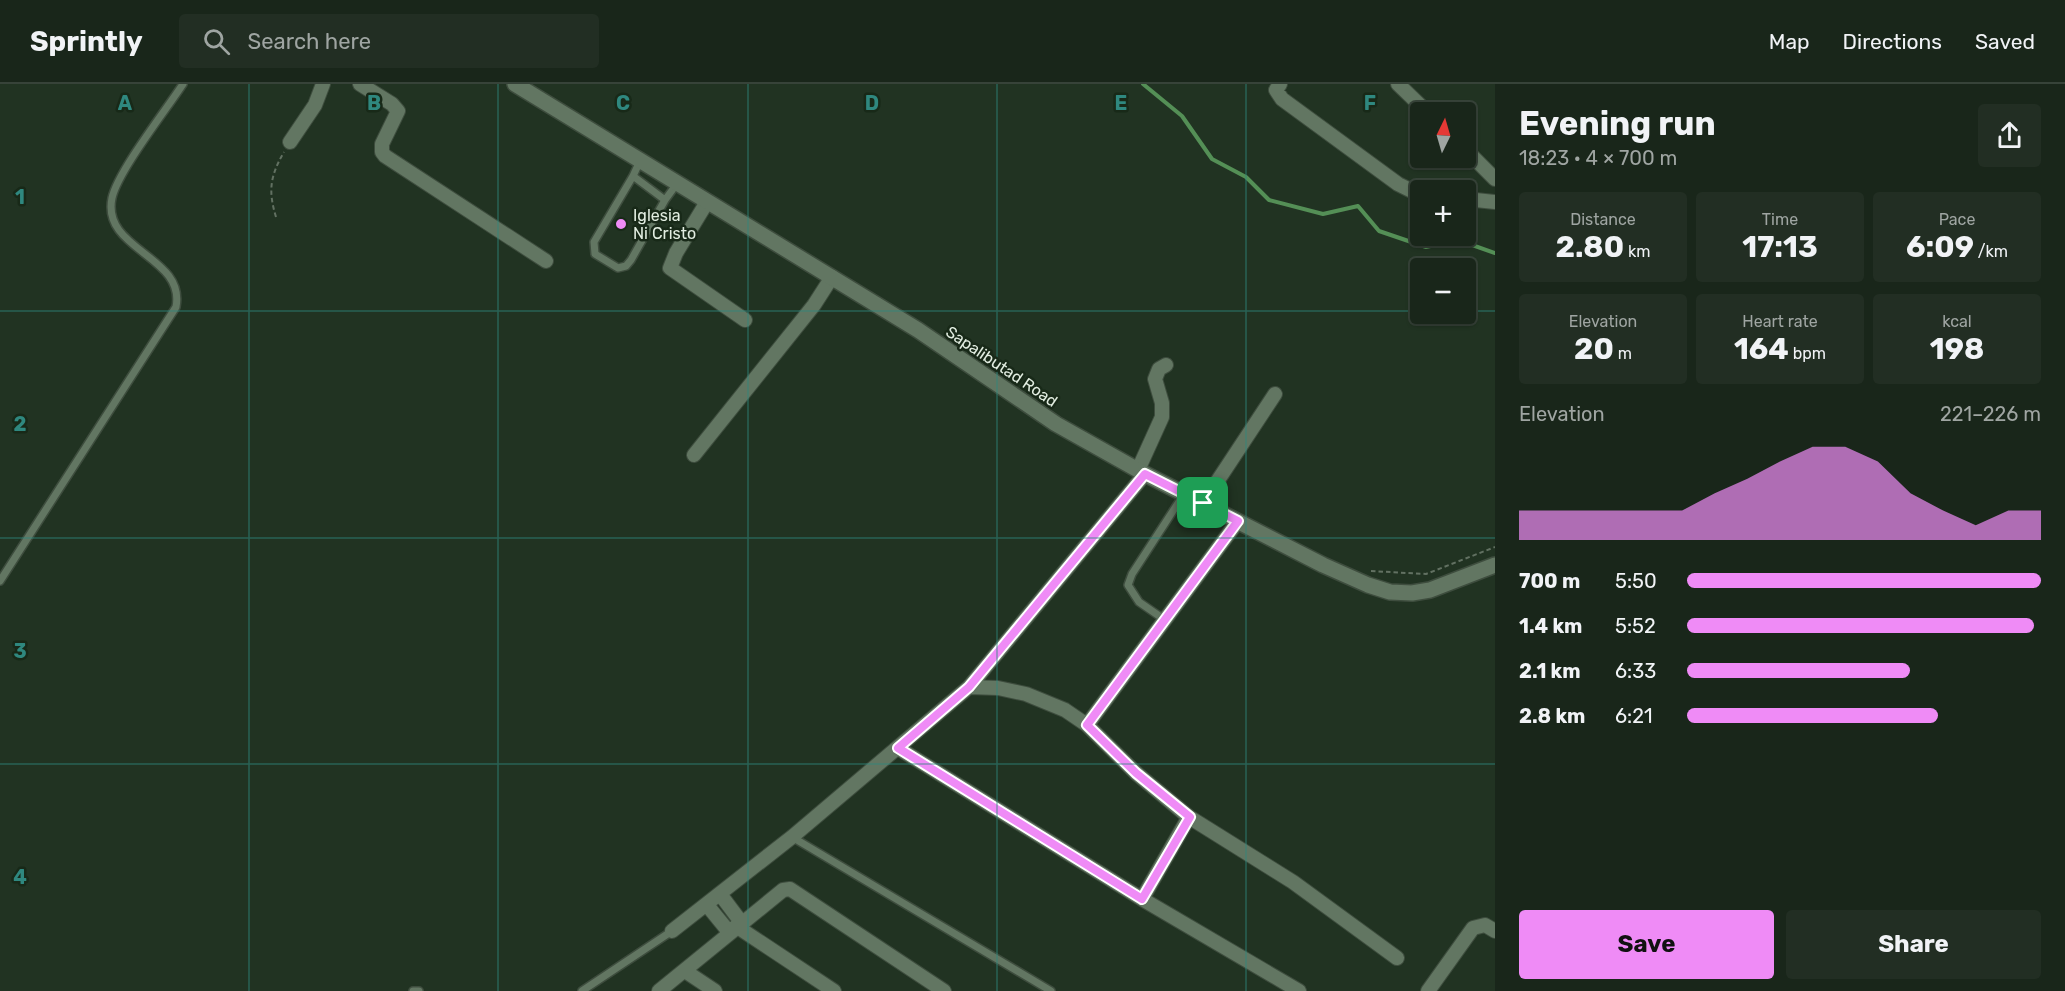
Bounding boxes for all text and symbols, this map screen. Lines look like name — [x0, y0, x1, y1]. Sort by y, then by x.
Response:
search box — [179, 14, 599, 68]
text: Sprintly — [30, 25, 143, 58]
icon: search — [200, 25, 233, 58]
text: Search here — [248, 28, 371, 55]
text: Map — [1769, 29, 1810, 54]
text: Directions — [1843, 29, 1942, 54]
text: Saved — [1975, 29, 2035, 54]
text: A — [118, 91, 133, 115]
text: B — [367, 91, 381, 115]
text: C — [616, 91, 630, 115]
text: D — [865, 91, 879, 115]
text: E — [1115, 91, 1127, 115]
text: F — [1364, 91, 1376, 115]
north arrow — [1410, 102, 1476, 168]
map controls — [1410, 102, 1476, 324]
text: Evening run — [1519, 104, 1716, 143]
button: share — [1978, 104, 2041, 167]
text: 18:23 · 4 × 700 m — [1519, 146, 1677, 170]
button: + — [1410, 180, 1476, 246]
text: 1 — [15, 185, 25, 209]
place label: Iglesia Ni Cristo — [633, 206, 696, 243]
text: Distance — [1570, 210, 1636, 229]
text: Time — [1762, 210, 1798, 229]
text: Pace — [1939, 210, 1975, 229]
marker: Iglesia Ni Cristo — [614, 217, 628, 231]
text: 2.80 — [1555, 229, 1624, 265]
text: 17:13 — [1742, 229, 1818, 265]
text: 6:09 — [1906, 229, 1974, 265]
text: km — [1624, 242, 1651, 261]
text: /km — [1974, 242, 2008, 261]
button: − — [1410, 258, 1476, 324]
text: Elevation — [1569, 312, 1637, 331]
text: Heart rate — [1742, 312, 1818, 331]
text: kcal — [1942, 312, 1972, 331]
street label: Sapalibutad Road — [942, 322, 1061, 411]
text: 20 — [1574, 331, 1614, 367]
text: 164 — [1734, 331, 1789, 367]
text: 198 — [1930, 331, 1984, 367]
text: m — [1614, 344, 1632, 363]
text: bpm — [1789, 344, 1826, 363]
text: Elevation — [1519, 402, 1605, 426]
text: 221–226 m — [1940, 402, 2041, 426]
text: 2 — [14, 412, 27, 436]
pin — [1177, 477, 1228, 528]
icon: arrive — [1186, 486, 1219, 519]
text: 700 m — [1519, 569, 1580, 593]
text: 5:50 — [1615, 569, 1657, 593]
text: 1.4 km — [1519, 614, 1582, 638]
text: 5:52 — [1615, 614, 1656, 638]
text: 3 — [13, 639, 27, 663]
text: 2.1 km — [1519, 659, 1581, 683]
text: 6:33 — [1615, 659, 1656, 683]
text: 2.8 km — [1519, 704, 1585, 728]
text: 6:21 — [1615, 704, 1652, 728]
text: 4 — [13, 865, 27, 889]
button: Save — [1519, 910, 1774, 979]
button: Share — [1786, 910, 2041, 979]

